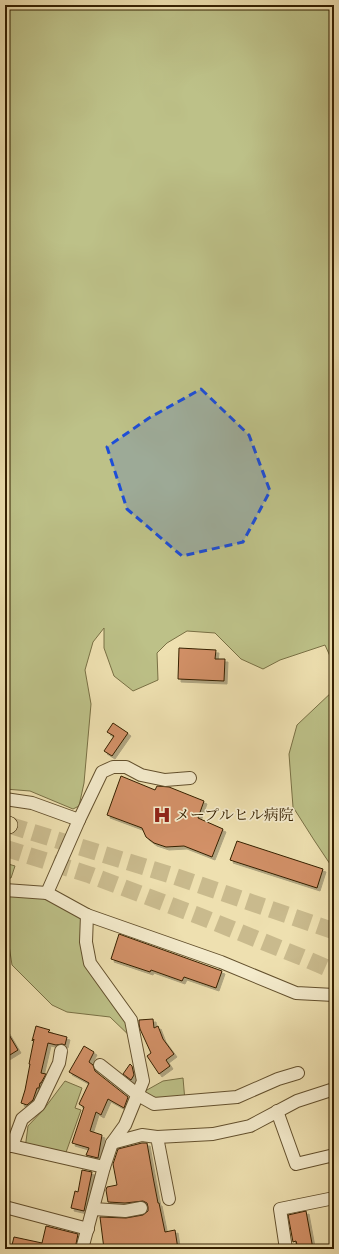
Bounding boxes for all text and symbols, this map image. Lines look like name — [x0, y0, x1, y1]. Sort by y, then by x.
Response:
hospital icon: メープルヒル病院 — [152, 805, 172, 825]
place label: メープルヒル病院 — [175, 806, 294, 825]

